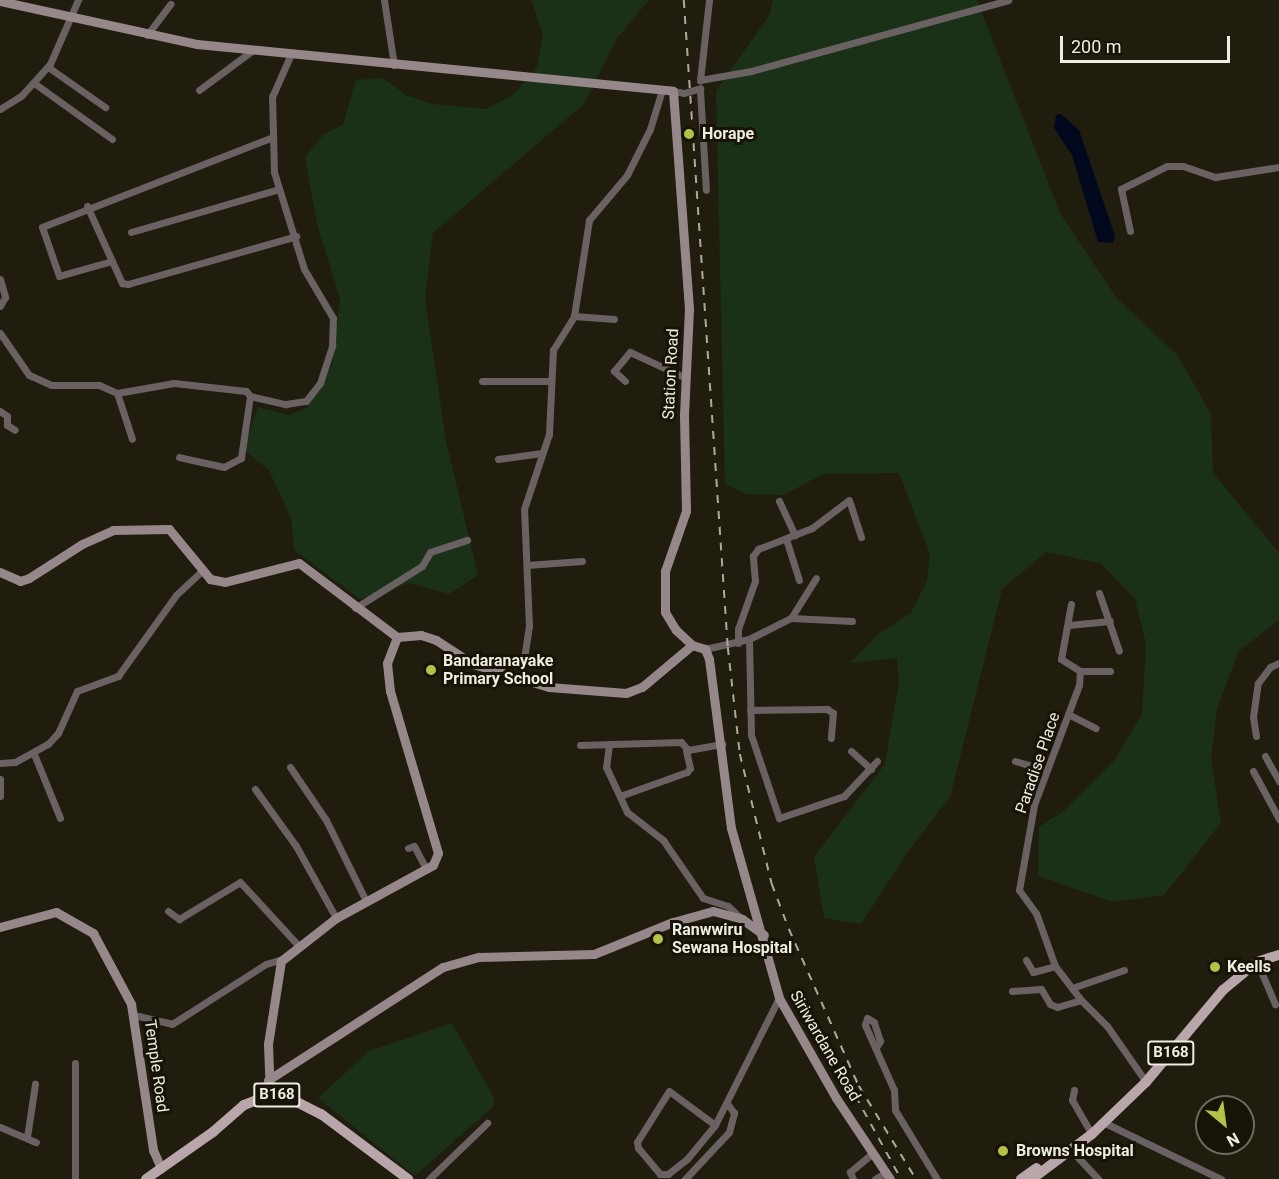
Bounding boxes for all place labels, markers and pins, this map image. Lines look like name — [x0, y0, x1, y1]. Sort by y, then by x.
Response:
place label: Horape — [702, 124, 754, 144]
marker: Horape — [680, 125, 698, 143]
place label: Bandaranayake Primary School — [443, 651, 553, 689]
marker: Bandaranayake Primary School — [424, 663, 438, 677]
place label: Ranwwiru Sewana Hospital — [672, 920, 792, 958]
marker: Ranwwiru Sewana Hospital — [649, 930, 667, 948]
place label: Keells — [1227, 957, 1271, 977]
marker: Keells — [1208, 960, 1222, 974]
place label: Browns Hospital — [1016, 1141, 1134, 1161]
marker: Browns Hospital — [994, 1142, 1012, 1160]

